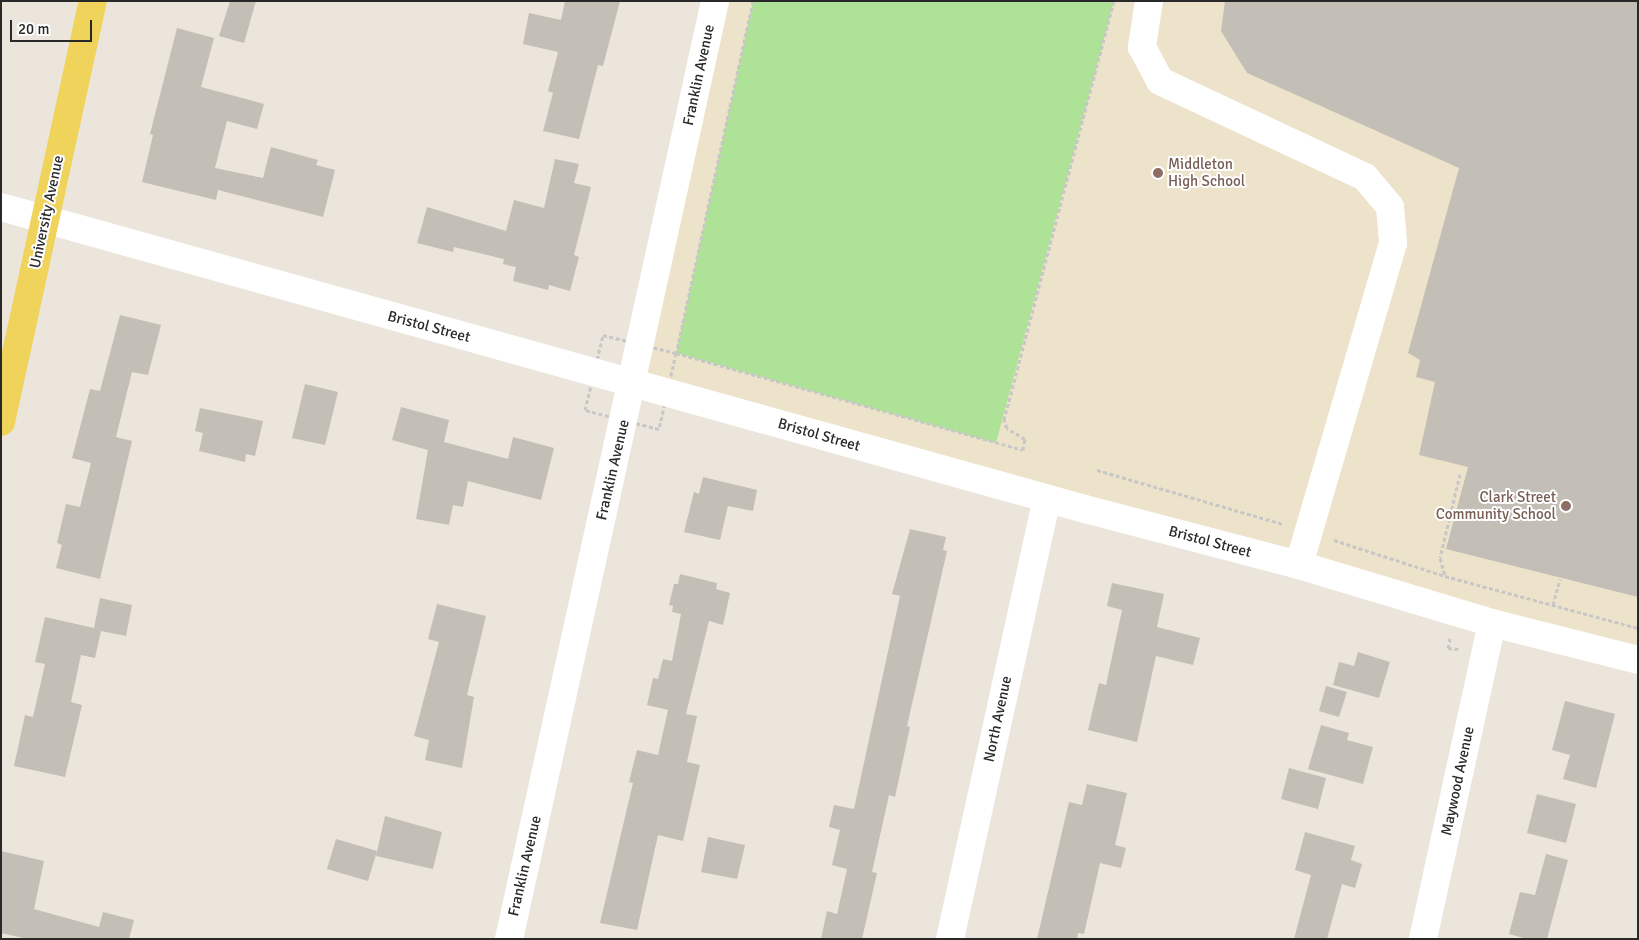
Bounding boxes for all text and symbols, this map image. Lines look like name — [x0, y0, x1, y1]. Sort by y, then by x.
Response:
scale bar — [12, 10, 95, 42]
text: 20 m — [18, 20, 49, 38]
street label: Franklin Avenue — [680, 23, 718, 127]
street label: University Avenue — [26, 154, 68, 270]
place label: Middleton High School — [1168, 155, 1245, 190]
marker: Middleton High School — [1152, 167, 1164, 179]
street label: Bristol Street — [386, 307, 472, 347]
street label: Bristol Street — [776, 415, 862, 455]
street label: Franklin Avenue — [593, 418, 633, 522]
place label: Clark Street Community School — [1436, 488, 1556, 523]
marker: Clark Street Community School — [1560, 500, 1572, 512]
street label: Bristol Street — [1167, 522, 1253, 562]
street label: North Avenue — [980, 674, 1016, 764]
street label: Maywood Avenue — [1438, 725, 1478, 837]
street label: Franklin Avenue — [505, 814, 545, 918]

